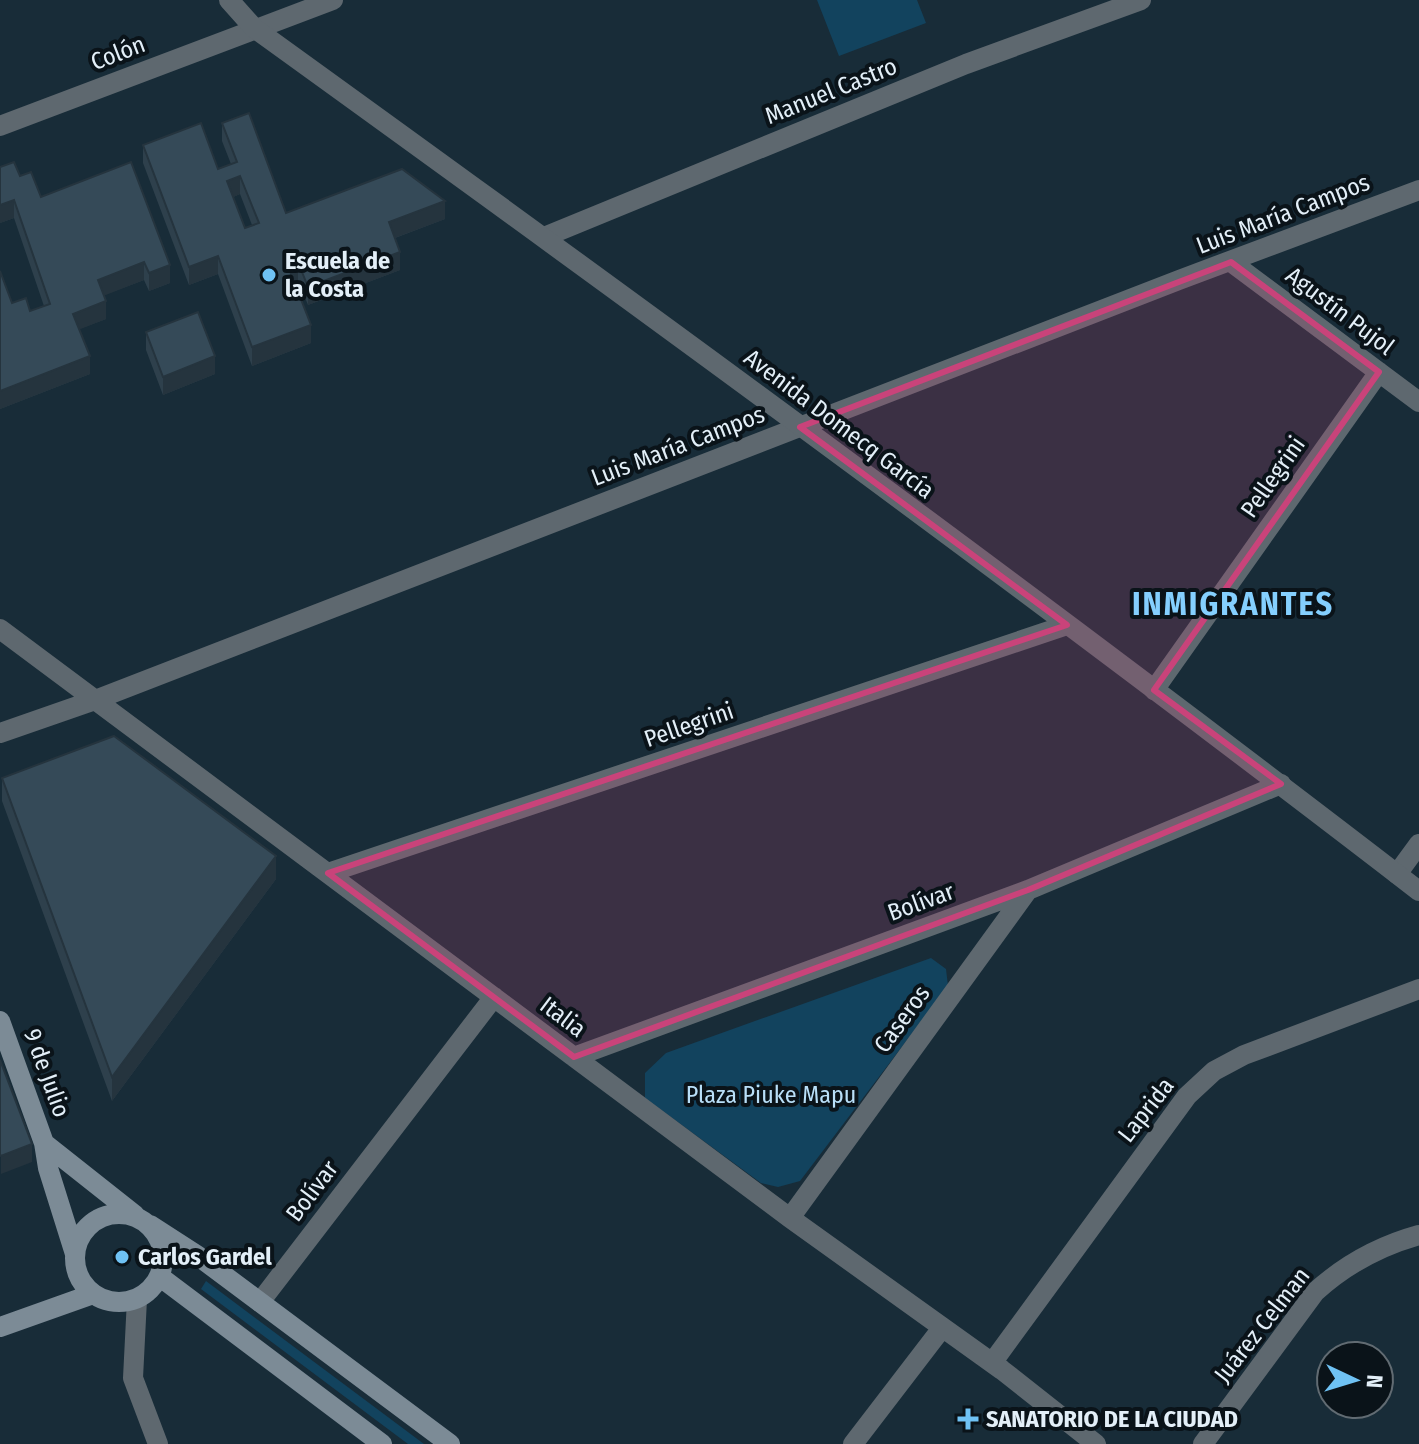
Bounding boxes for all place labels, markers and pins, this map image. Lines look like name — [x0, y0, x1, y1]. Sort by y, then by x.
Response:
place label: Escuela de la Costa — [285, 247, 390, 303]
marker: Escuela de la Costa — [260, 266, 278, 284]
place label: Carlos Gardel — [138, 1243, 272, 1271]
marker: Carlos Gardel — [113, 1248, 131, 1266]
place label: SANATORIO DE LA CIUDAD — [986, 1405, 1238, 1433]
marker: SANATORIO DE LA CIUDAD — [957, 1408, 979, 1430]

